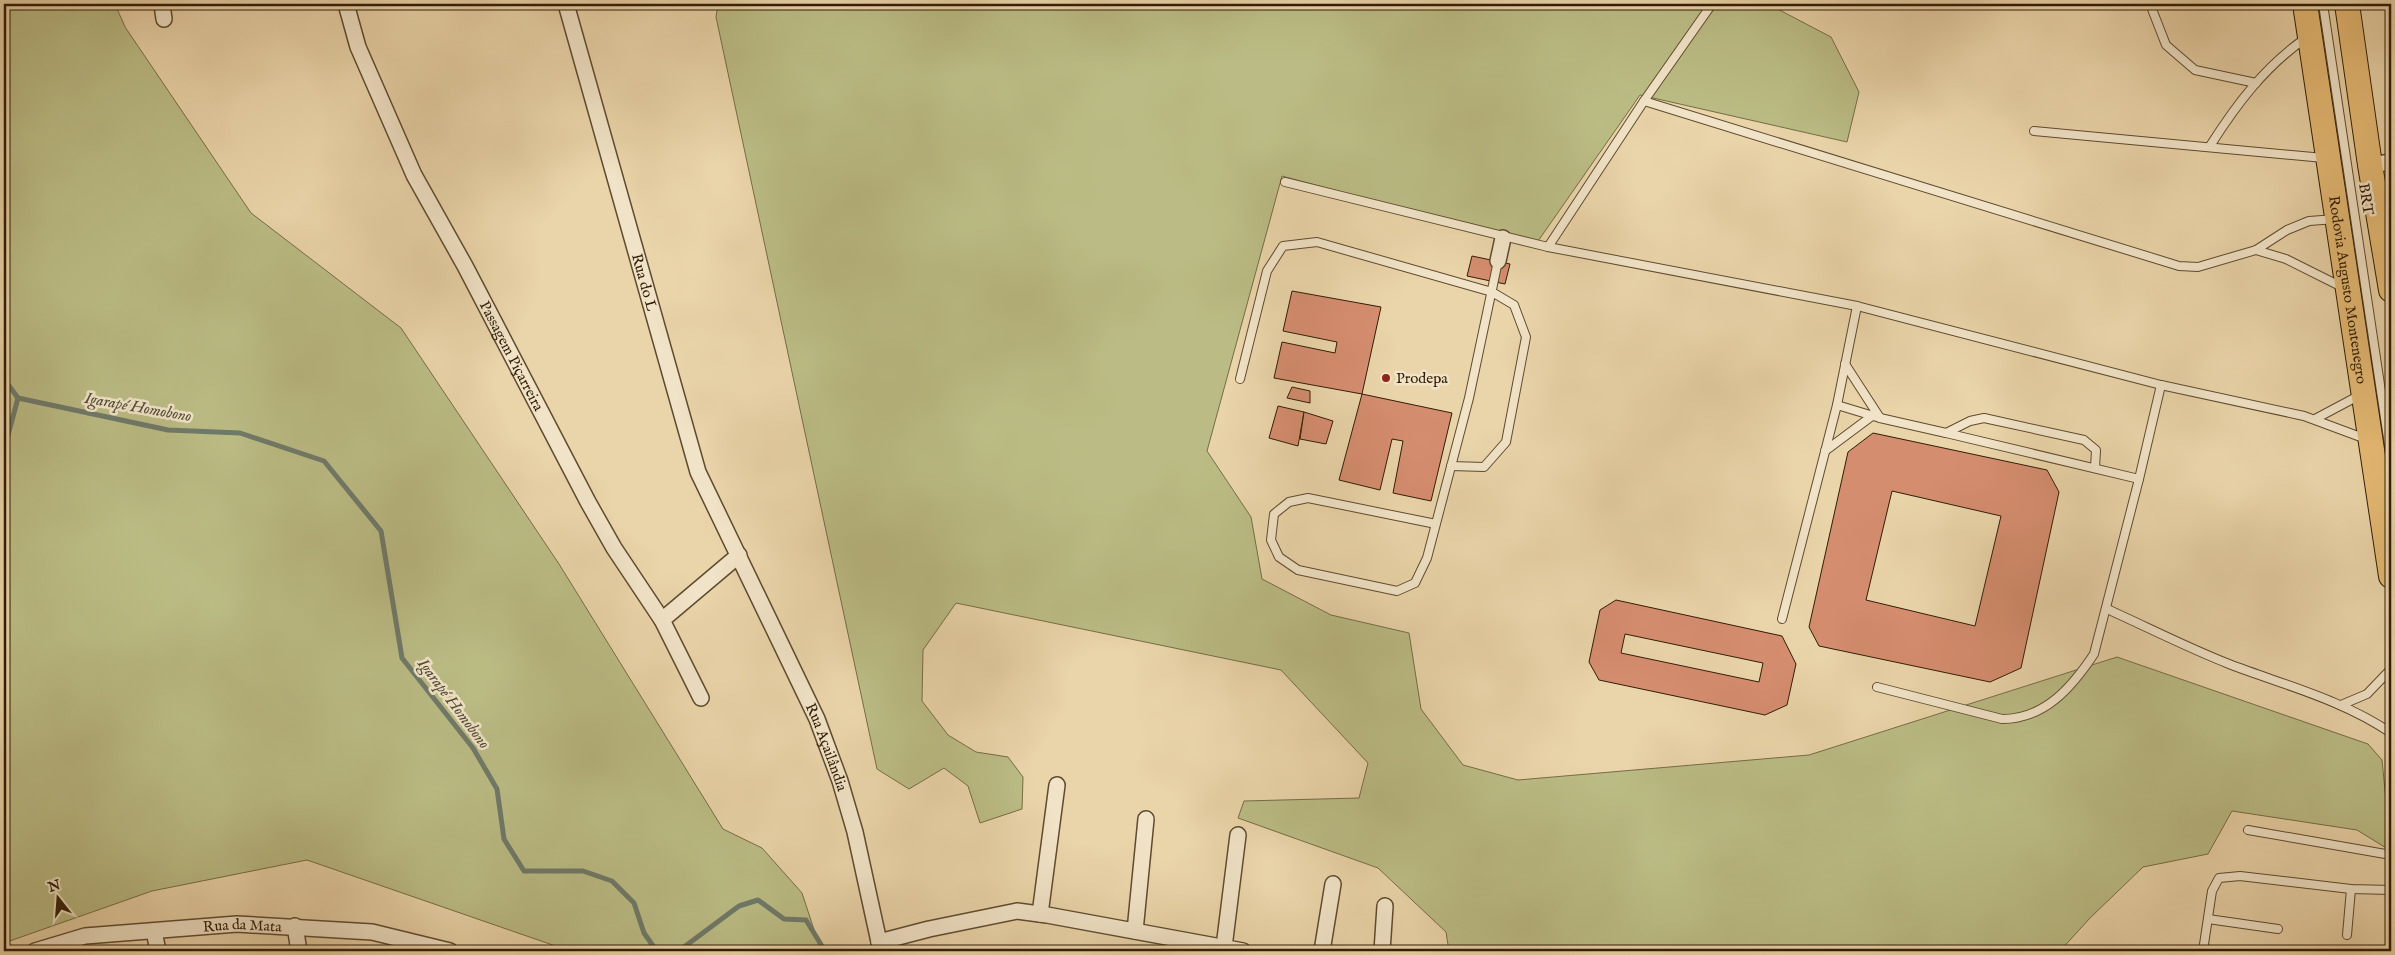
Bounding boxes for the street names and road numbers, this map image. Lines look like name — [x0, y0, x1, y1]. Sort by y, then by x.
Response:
street label: BRT — [2354, 182, 2378, 216]
street label: Rodovia Augusto Montenegro — [2324, 194, 2371, 385]
street label: Rua do L — [627, 251, 662, 313]
street label: Passagem Piçarreira — [475, 298, 549, 415]
street label: Rua Açailândia — [801, 700, 852, 794]
street label: Rua da Mata — [202, 914, 283, 936]

